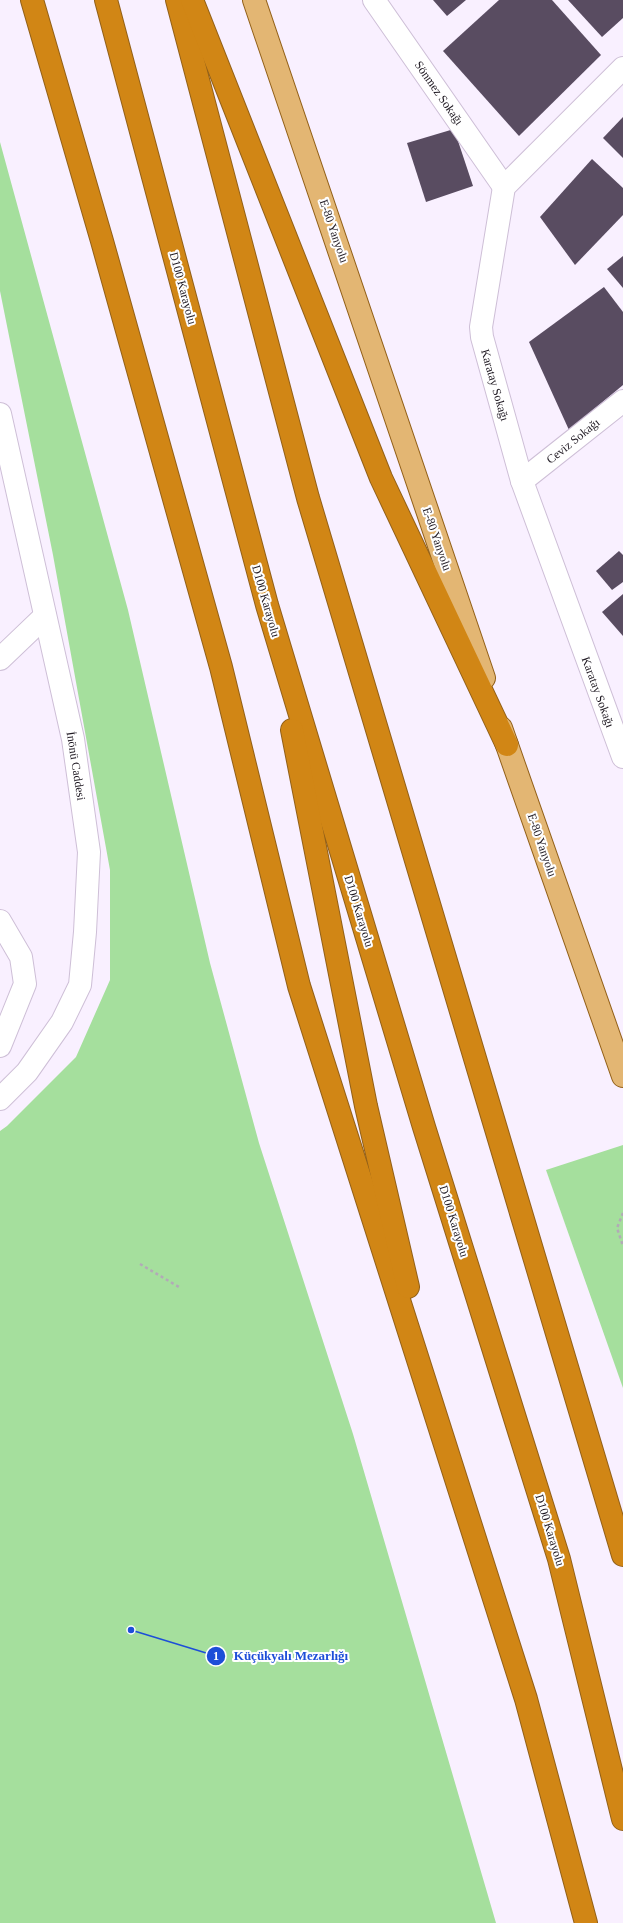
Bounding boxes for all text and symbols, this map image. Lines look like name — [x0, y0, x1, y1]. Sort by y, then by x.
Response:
street label: Sönmez Sokağı — [412, 58, 467, 128]
street label: E-80 Yanyolu — [317, 198, 351, 264]
street label: D100 Karayolu — [167, 250, 199, 326]
street label: Karatay Sokağı — [478, 347, 512, 423]
street label: Ceviz Sokağı — [544, 415, 603, 467]
street label: E-80 Yanyolu — [420, 506, 454, 572]
street label: D100 Karayolu — [249, 563, 283, 639]
street label: Karatay Sokağı — [579, 655, 618, 730]
street label: İnönü Caddesi — [64, 731, 88, 802]
street label: E-80 Yanyolu — [525, 812, 559, 878]
street label: D100 Karayolu — [341, 873, 377, 949]
street label: D100 Karayolu — [436, 1183, 472, 1259]
street label: D100 Karayolu — [532, 1492, 568, 1568]
callout: Küçükyalı Mezarlığı — [206, 1643, 356, 1668]
text: Küçükyalı Mezarlığı — [234, 1648, 349, 1663]
text: 1 — [213, 1649, 219, 1663]

